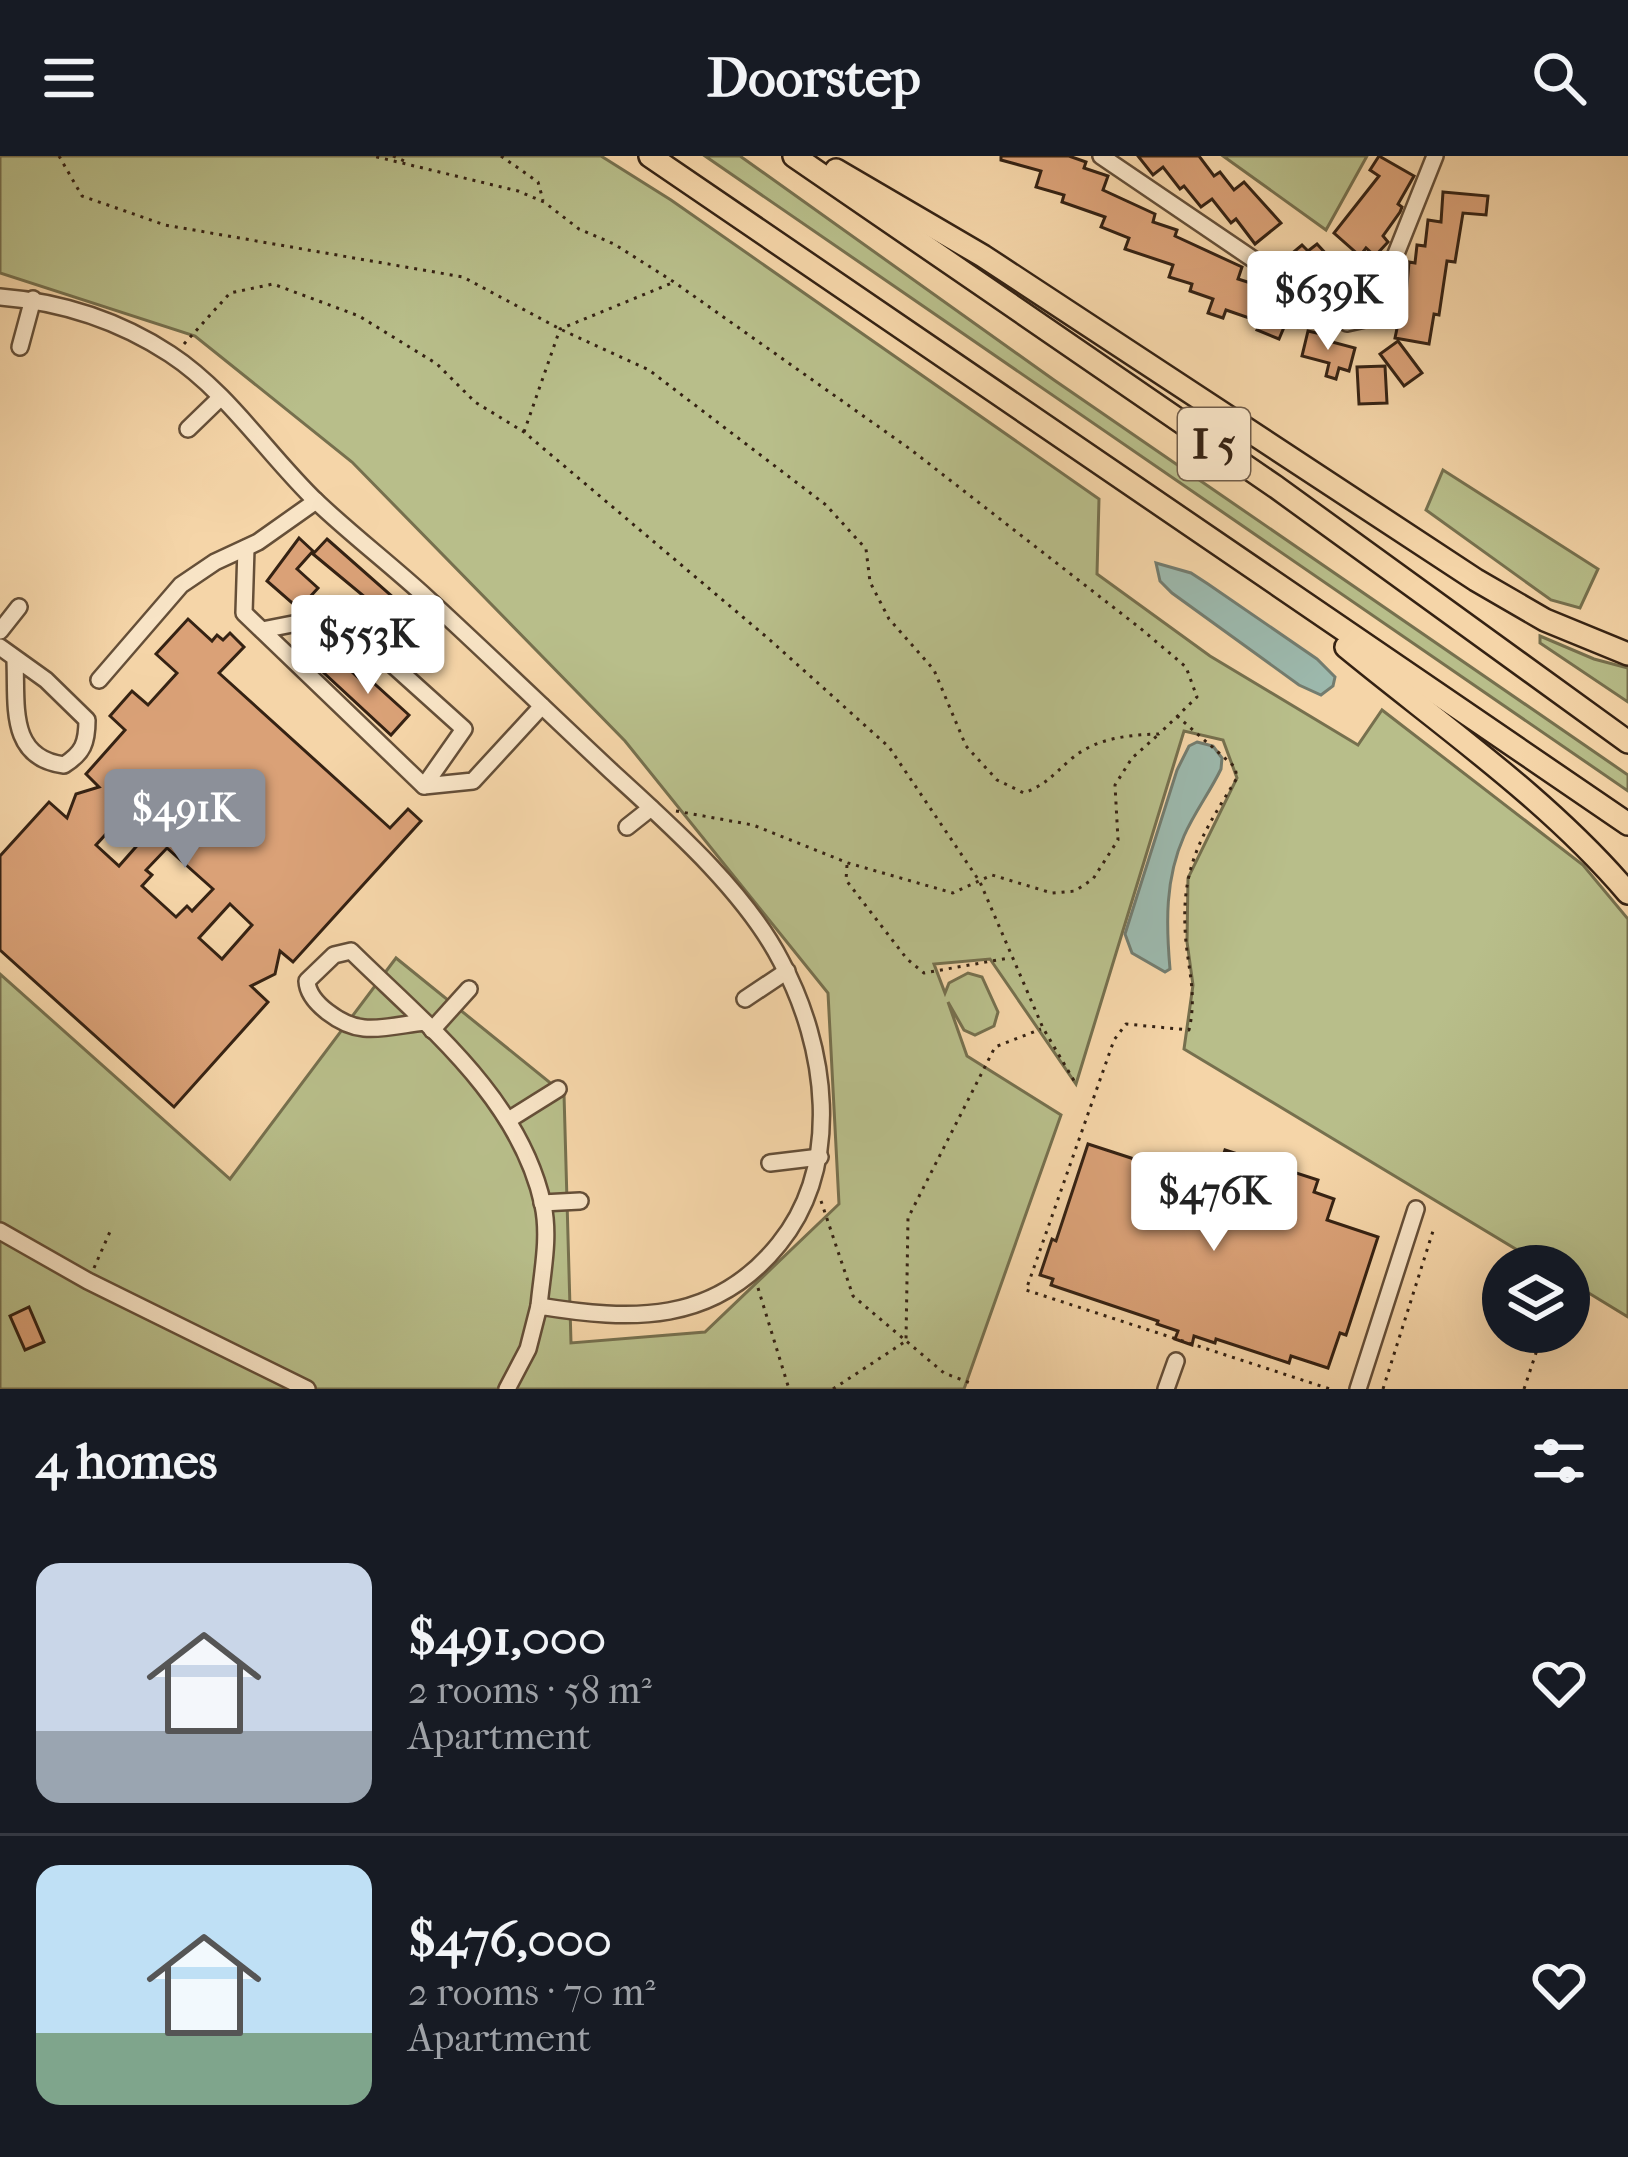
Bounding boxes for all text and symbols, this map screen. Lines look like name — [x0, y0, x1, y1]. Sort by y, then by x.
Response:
icon: menu — [36, 45, 102, 111]
icon: search — [1526, 45, 1592, 111]
text: Doorstep — [707, 47, 921, 110]
pin: $639K — [1244, 251, 1412, 353]
text: $639K — [1274, 267, 1382, 313]
road number: I 5 — [1178, 408, 1250, 480]
pin: $553K — [284, 595, 452, 697]
text: $553K — [318, 611, 418, 657]
pin: $491K — [101, 769, 269, 871]
text: $491K — [131, 785, 239, 831]
pin: $476K — [1130, 1152, 1298, 1254]
text: $476K — [1158, 1168, 1270, 1214]
map controls — [1482, 1245, 1590, 1353]
button: layers — [1482, 1245, 1590, 1353]
icon: filters — [1526, 1428, 1592, 1494]
text: 4 homes — [36, 1431, 217, 1491]
text: $491,000 — [408, 1607, 606, 1667]
icon: home — [132, 1611, 276, 1755]
icon: heart — [1526, 1650, 1592, 1716]
text: 2 rooms · 58 m² — [408, 1667, 652, 1713]
text: Apartment — [408, 1713, 591, 1759]
text: $476,000 — [408, 1909, 612, 1969]
icon: home — [132, 1913, 276, 2057]
icon: heart — [1526, 1952, 1592, 2018]
text: 2 rooms · 70 m² — [408, 1969, 656, 2015]
text: Apartment — [408, 2015, 591, 2061]

